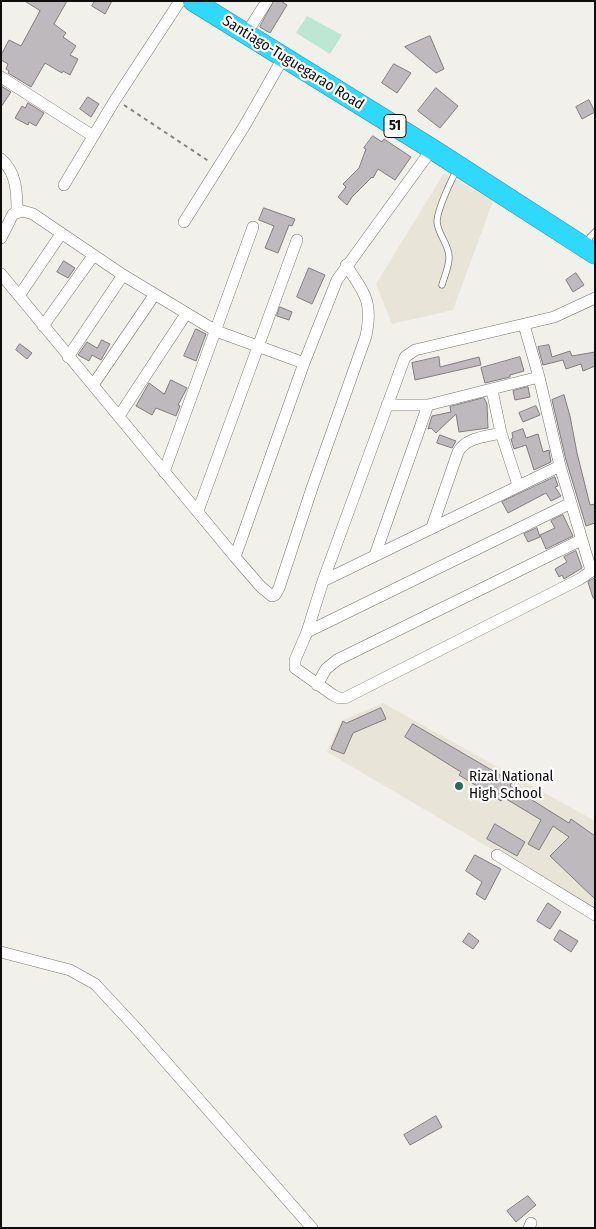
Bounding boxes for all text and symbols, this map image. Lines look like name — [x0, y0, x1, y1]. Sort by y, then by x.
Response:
street label: Santiago-Tuguegarao Road — [219, 12, 367, 114]
road number: 51 — [384, 114, 406, 138]
place label: Rizal National High School — [469, 768, 553, 803]
marker: Rizal National High School — [453, 780, 465, 792]

